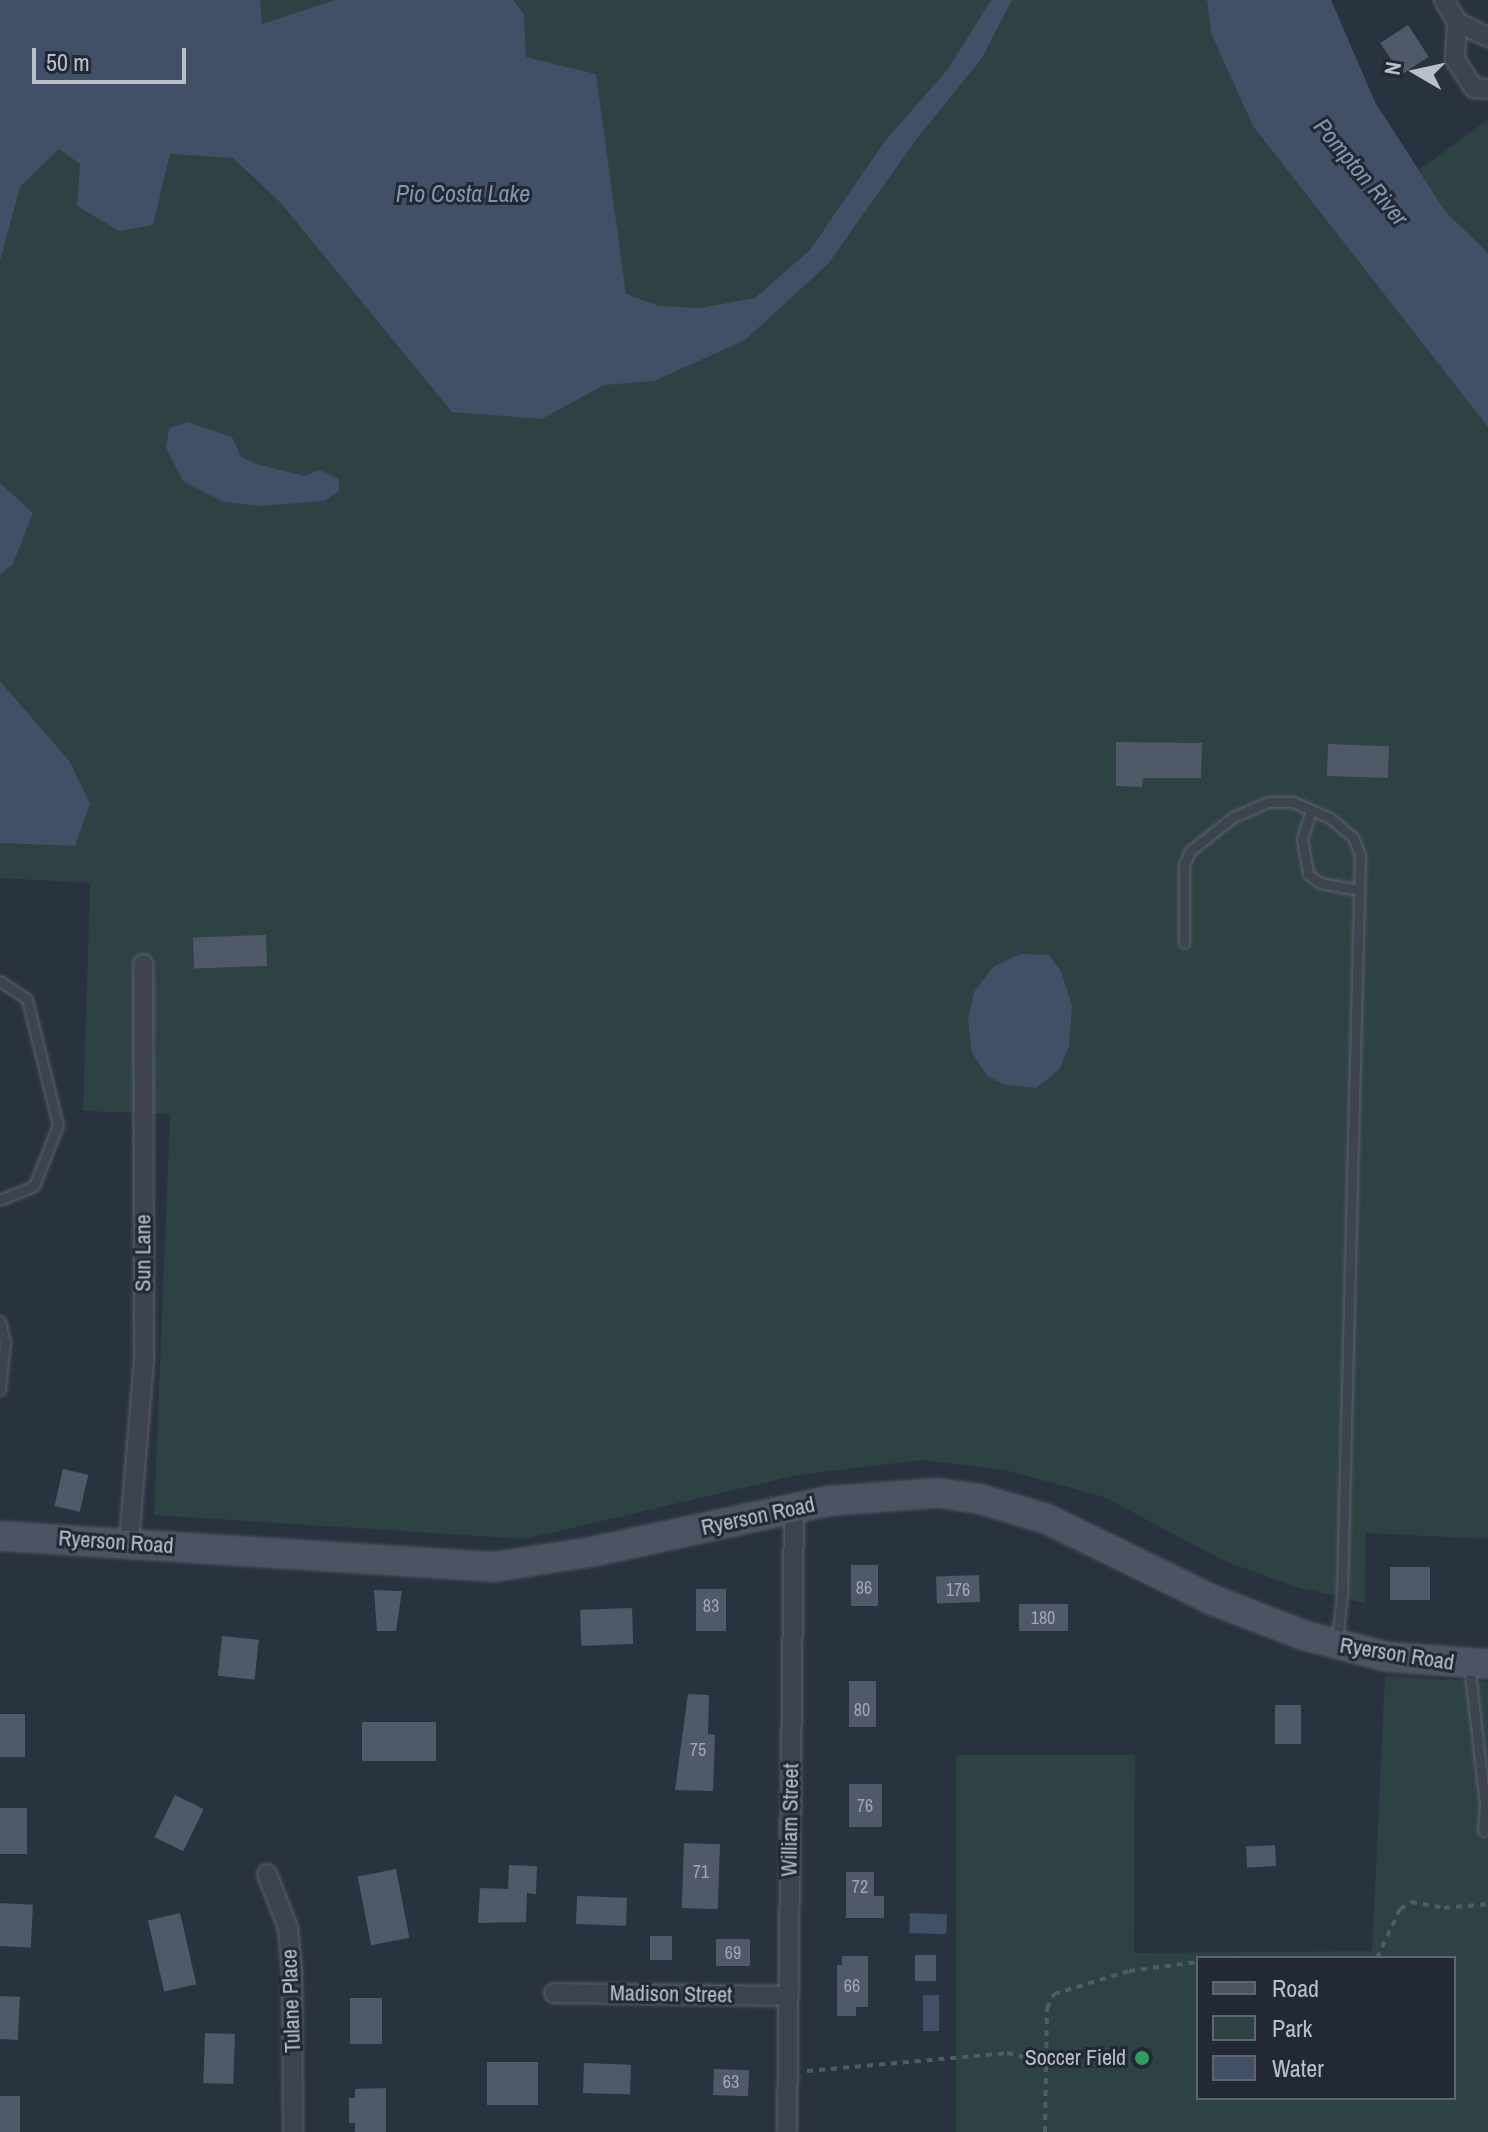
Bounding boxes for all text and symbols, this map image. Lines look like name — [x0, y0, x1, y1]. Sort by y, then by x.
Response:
scale bar — [36, 32, 190, 82]
north arrow — [1376, 32, 1456, 112]
text: 50 m — [46, 46, 90, 78]
text: N — [1376, 59, 1408, 77]
water label: Pompton River — [1308, 112, 1414, 232]
water label: Pio Costa Lake — [396, 180, 530, 208]
street label: Sun Lane — [130, 1214, 156, 1292]
street label: Ryerson Road — [699, 1491, 817, 1541]
street label: Ryerson Road — [58, 1525, 174, 1559]
house number: 86 — [856, 1577, 872, 1599]
house number: 176 — [946, 1579, 970, 1601]
house number: 83 — [703, 1595, 719, 1617]
house number: 180 — [1031, 1607, 1055, 1629]
street label: Ryerson Road — [1338, 1632, 1456, 1676]
house number: 80 — [854, 1699, 870, 1721]
house number: 75 — [690, 1739, 706, 1761]
street label: William Street — [776, 1763, 804, 1877]
house number: 76 — [857, 1795, 873, 1817]
house number: 71 — [693, 1861, 709, 1883]
house number: 72 — [852, 1876, 868, 1898]
house number: 69 — [725, 1942, 741, 1964]
street label: Tulane Place — [276, 1949, 306, 2053]
legend — [1196, 1956, 1456, 2100]
text: Road — [1272, 1972, 1319, 2004]
house number: 66 — [844, 1975, 860, 1997]
street label: Madison Street — [610, 1980, 732, 2008]
text: Park — [1272, 2012, 1312, 2044]
place label: Soccer Field — [1025, 2045, 1126, 2071]
marker: Soccer Field — [1133, 2049, 1151, 2067]
text: Water — [1272, 2052, 1324, 2084]
house number: 63 — [723, 2071, 739, 2093]

